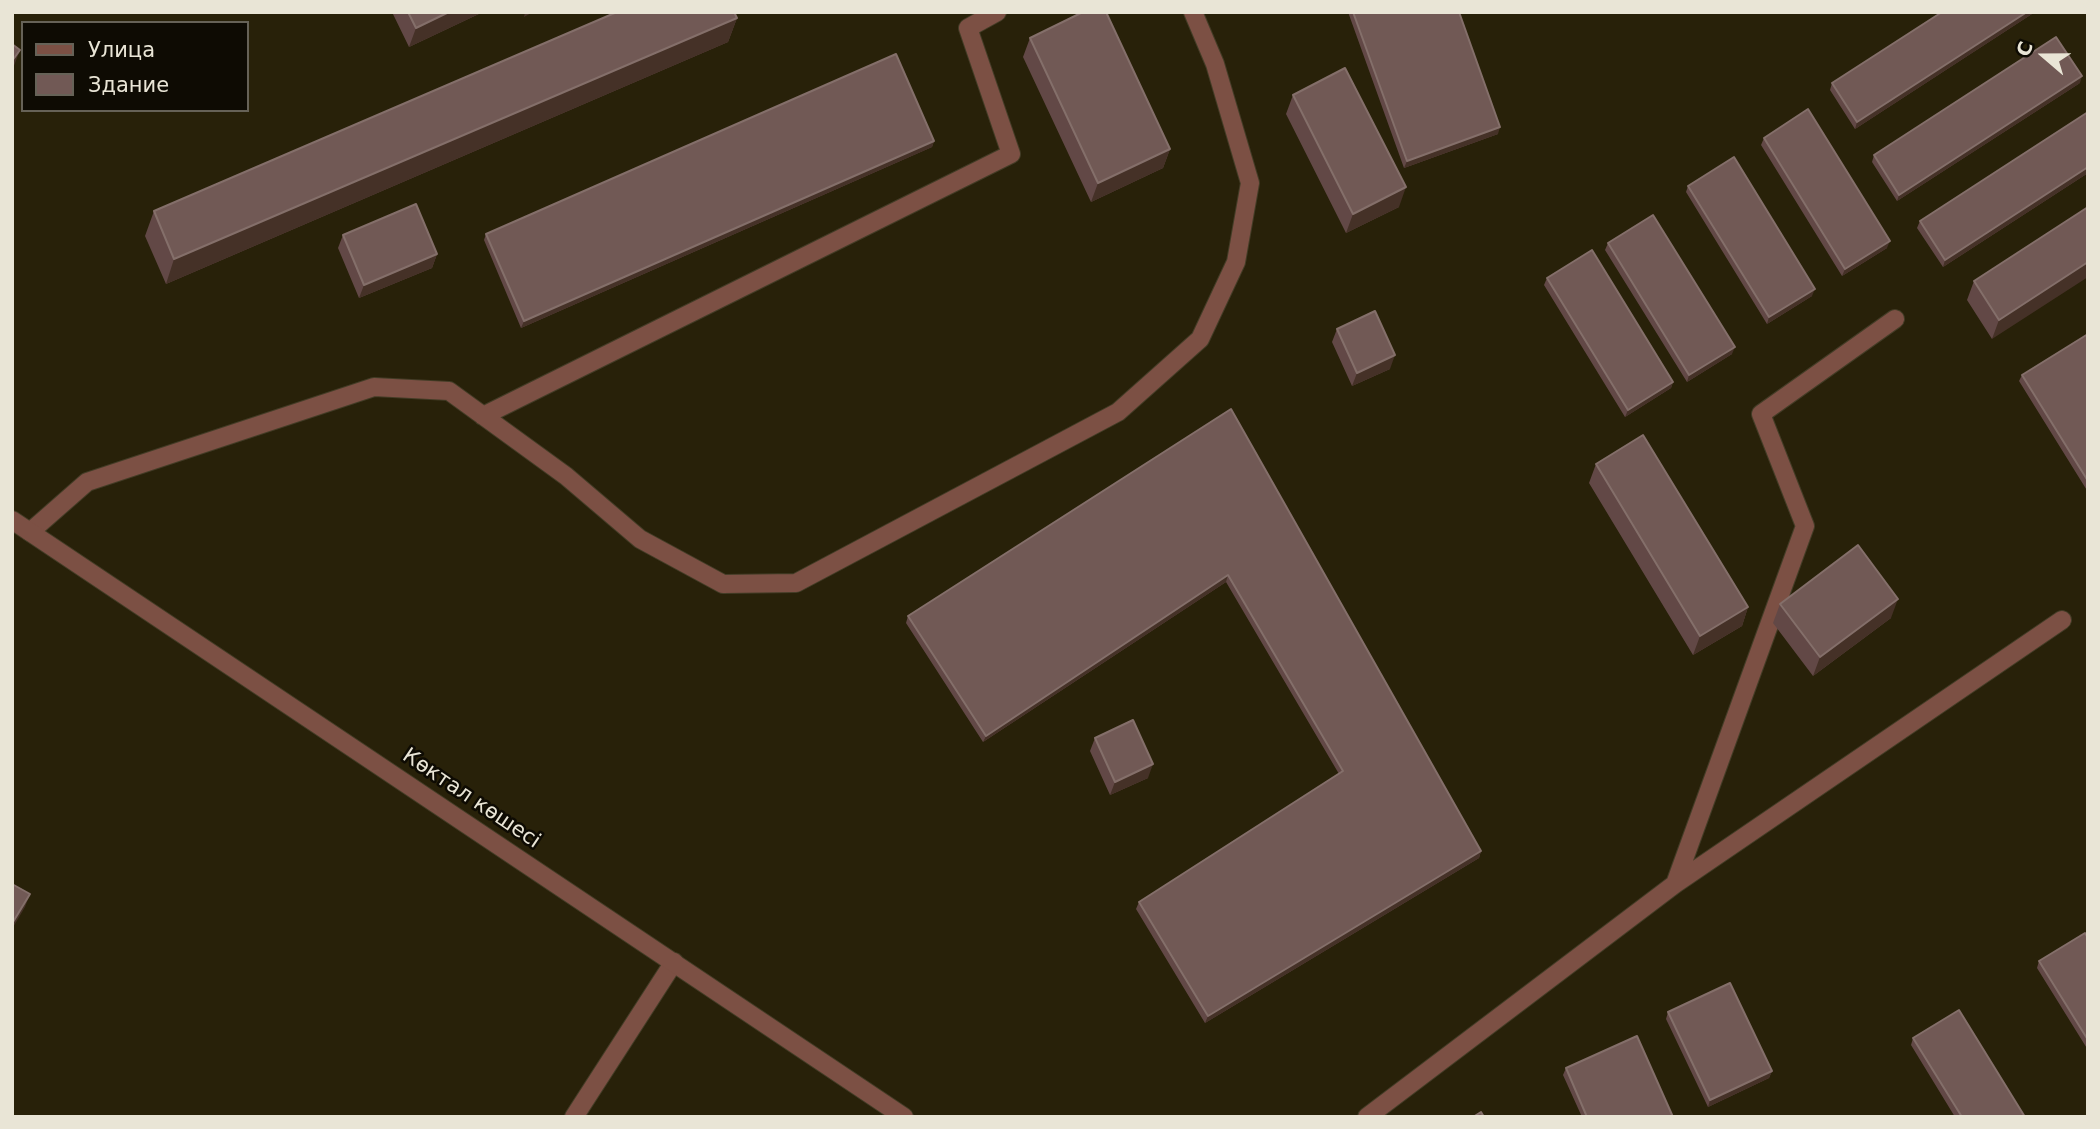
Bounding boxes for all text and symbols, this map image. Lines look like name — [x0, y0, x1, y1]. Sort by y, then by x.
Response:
legend — [21, 21, 248, 112]
north arrow — [2009, 21, 2079, 91]
text: Улица — [88, 38, 155, 62]
text: С — [2012, 39, 2037, 59]
text: Здание — [88, 73, 169, 97]
street label: Көктал көшесі — [397, 744, 545, 854]

